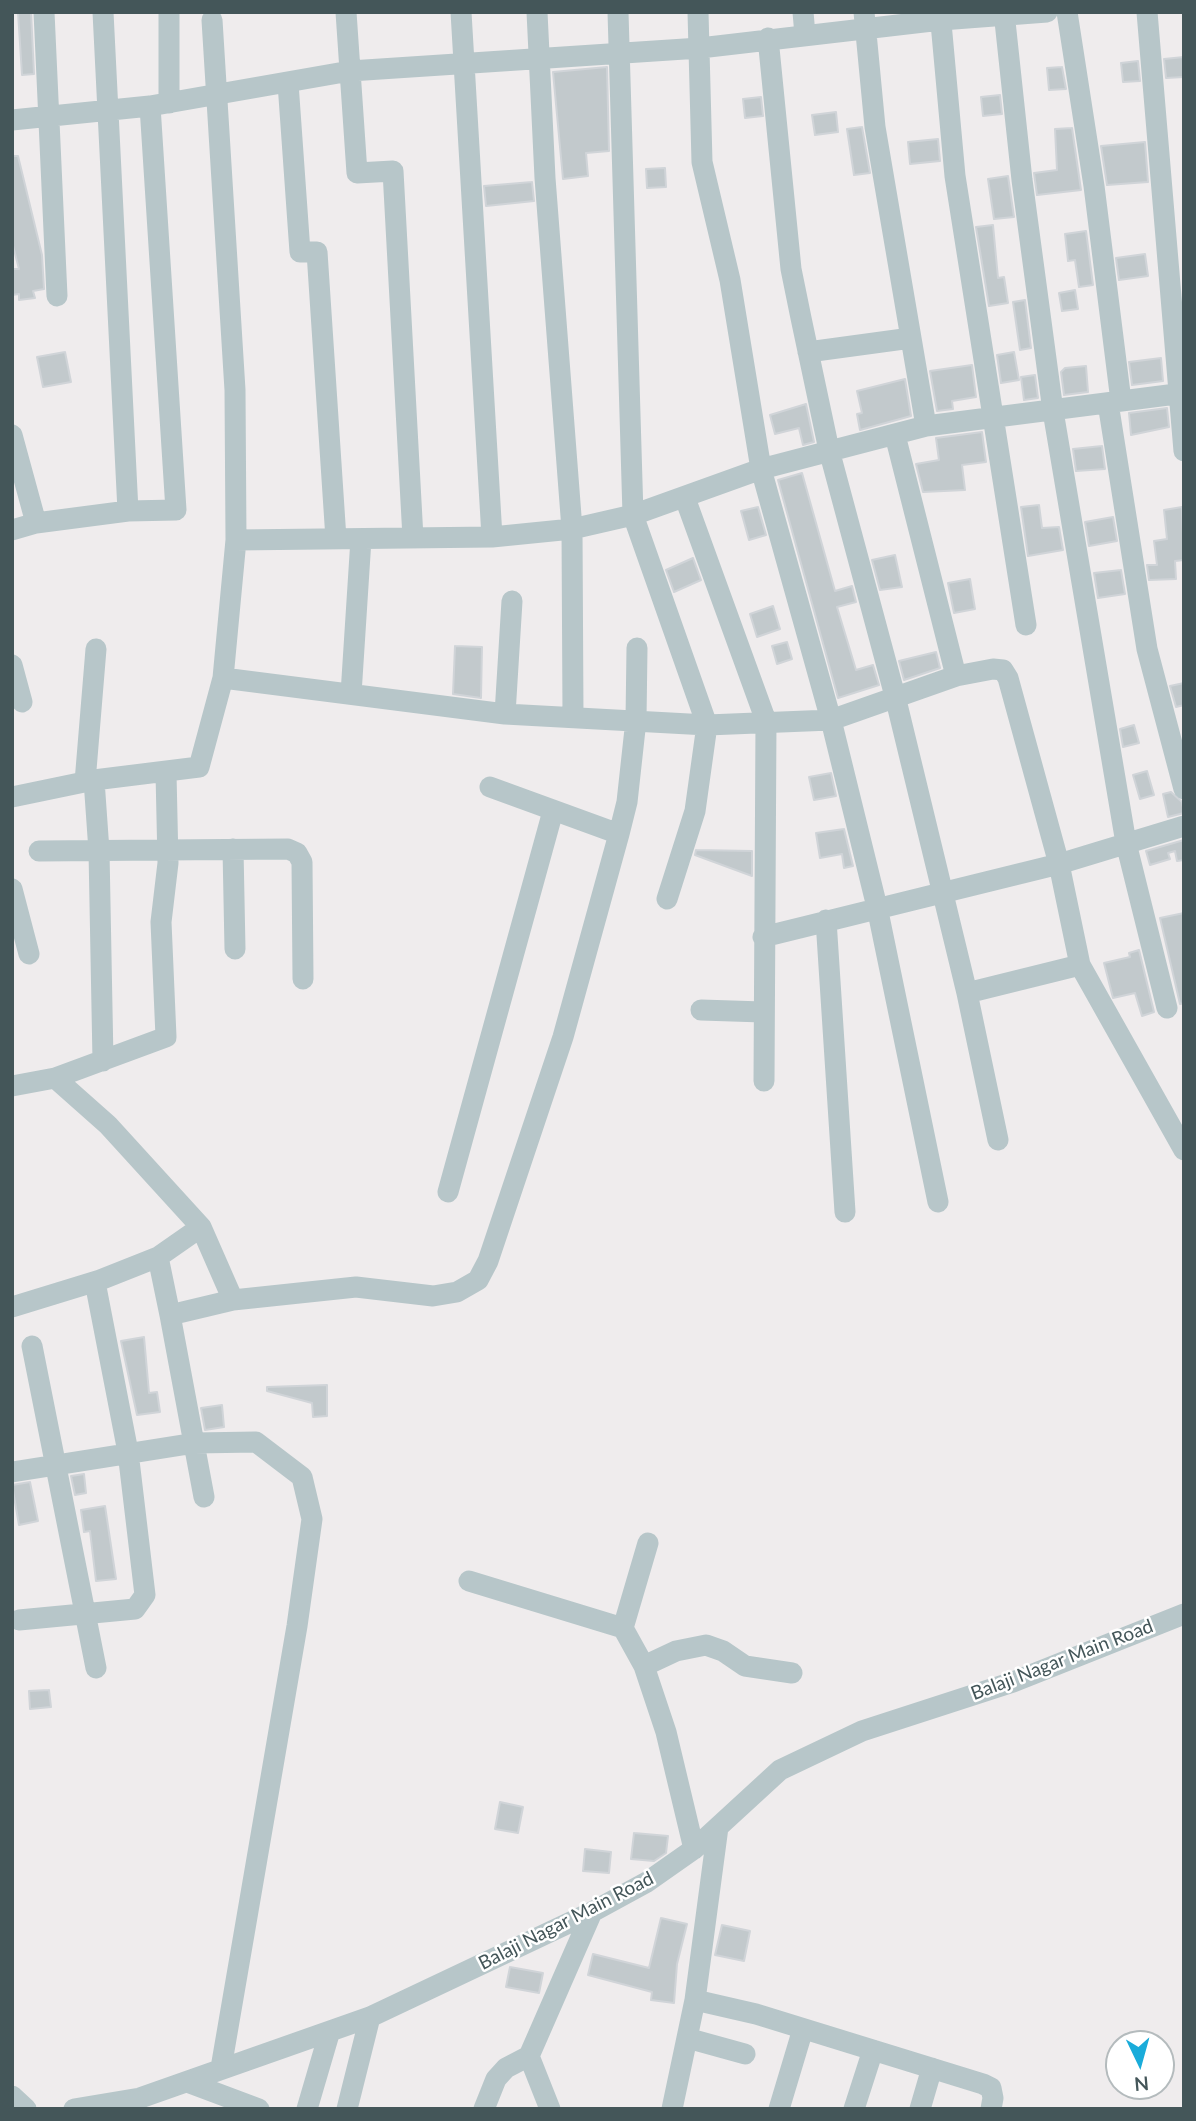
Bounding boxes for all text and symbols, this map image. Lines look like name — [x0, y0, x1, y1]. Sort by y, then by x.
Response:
street label: Balaji Nagar Main Road — [968, 1615, 1156, 1705]
street label: Balaji Nagar Main Road — [475, 1867, 657, 1975]
north arrow — [1105, 2030, 1175, 2100]
text: N — [1133, 2072, 1150, 2097]

